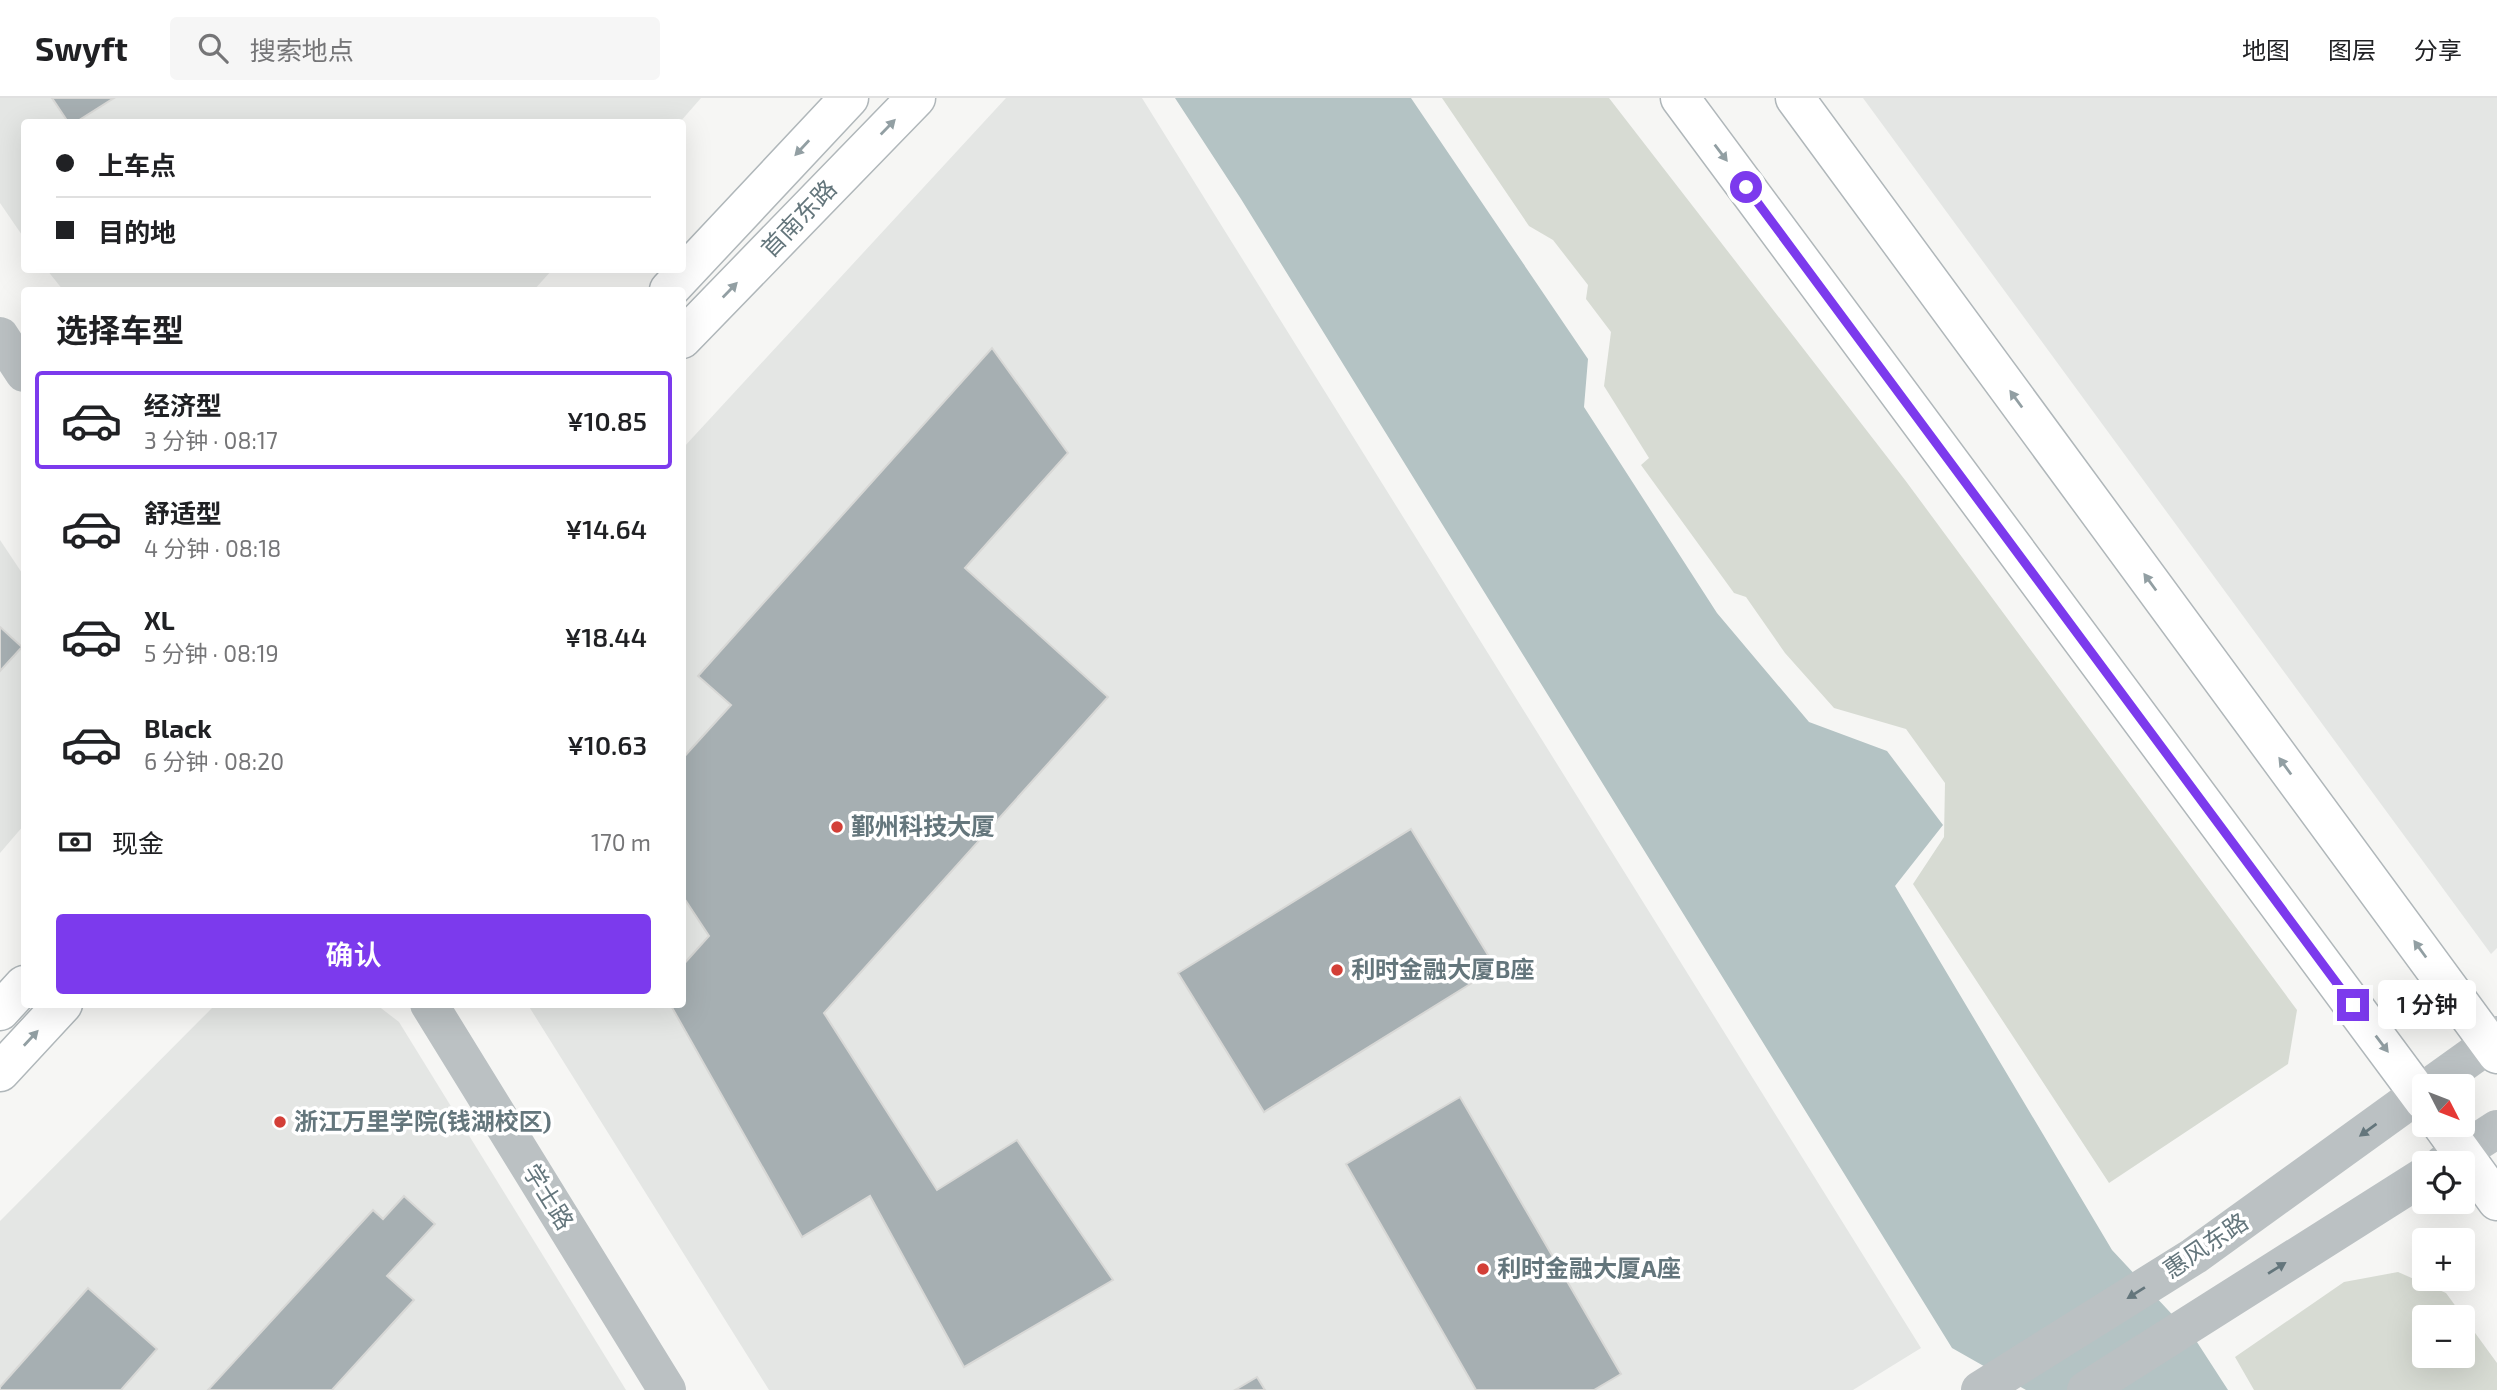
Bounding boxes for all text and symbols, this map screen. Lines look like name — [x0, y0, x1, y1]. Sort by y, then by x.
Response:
search box — [170, 17, 660, 80]
text: Swyft — [35, 28, 128, 68]
icon: search — [194, 29, 232, 67]
text: 搜索地点 — [250, 34, 354, 65]
text: 地图 — [2242, 35, 2290, 64]
text: 图层 — [2328, 35, 2376, 64]
text: 分享 — [2414, 35, 2462, 64]
one-way arrow — [880, 119, 896, 136]
one-way arrow — [795, 139, 811, 156]
one-way arrow — [1713, 144, 1727, 162]
text: 上车点 — [98, 149, 176, 180]
route start — [1730, 171, 1762, 203]
street label: 首南东路 — [754, 173, 842, 263]
text: 目的地 — [98, 216, 176, 247]
one-way arrow — [722, 282, 738, 298]
text: 选择车型 — [56, 310, 184, 348]
icon: car — [60, 389, 123, 452]
text: 经济型 — [144, 389, 222, 420]
one-way arrow — [2009, 390, 2023, 408]
text: ¥10.85 — [567, 405, 647, 436]
text: 3 分钟 · 08:17 — [144, 426, 278, 454]
icon: car — [60, 497, 123, 560]
text: 舒适型 — [144, 497, 222, 528]
text: ¥14.64 — [565, 513, 647, 544]
text: 4 分钟 · 08:18 — [144, 534, 281, 562]
one-way arrow — [2144, 573, 2158, 591]
text: XL — [144, 604, 175, 635]
icon: car — [60, 605, 123, 668]
text: ¥18.44 — [565, 621, 647, 652]
text: 5 分钟 · 08:19 — [144, 639, 279, 667]
text: Black — [144, 712, 212, 743]
icon: car — [60, 713, 123, 776]
text: ¥10.63 — [567, 729, 647, 760]
text: 6 分钟 · 08:20 — [144, 747, 284, 775]
one-way arrow — [2278, 757, 2292, 775]
place label: 鄞州科技大厦 — [851, 811, 995, 840]
marker: 鄞州科技大厦 — [829, 819, 845, 835]
icon: cash — [56, 823, 94, 861]
text: 现金 — [112, 827, 164, 858]
text: 170 m — [591, 828, 651, 856]
button: 确认 — [56, 914, 651, 994]
one-way arrow — [2413, 940, 2427, 958]
place label: 利时金融大厦B座 — [1351, 954, 1534, 983]
marker: 利时金融大厦B座 — [1329, 962, 1345, 978]
callout: 1 分钟 — [2378, 981, 2476, 1030]
route end — [2337, 989, 2369, 1021]
text: 1 分钟 — [2397, 990, 2457, 1018]
one-way arrow — [23, 1030, 39, 1047]
one-way arrow — [2374, 1035, 2388, 1053]
north arrow — [2412, 1074, 2474, 1138]
map controls — [2412, 1074, 2475, 1368]
place label: 浙江万里学院(钱湖校区) — [294, 1106, 552, 1135]
marker: 浙江万里学院(钱湖校区) — [272, 1114, 288, 1130]
one-way arrow — [2359, 1123, 2378, 1137]
button: locate — [2412, 1151, 2475, 1214]
street label: 学士路 — [518, 1158, 581, 1234]
street label: 惠风东路 — [2157, 1206, 2253, 1284]
button: + — [2412, 1228, 2475, 1291]
place label: 利时金融大厦A座 — [1497, 1253, 1681, 1282]
marker: 利时金融大厦A座 — [1475, 1261, 1491, 1277]
one-way arrow — [2267, 1262, 2286, 1275]
one-way arrow — [2126, 1286, 2146, 1299]
button: − — [2412, 1305, 2475, 1368]

